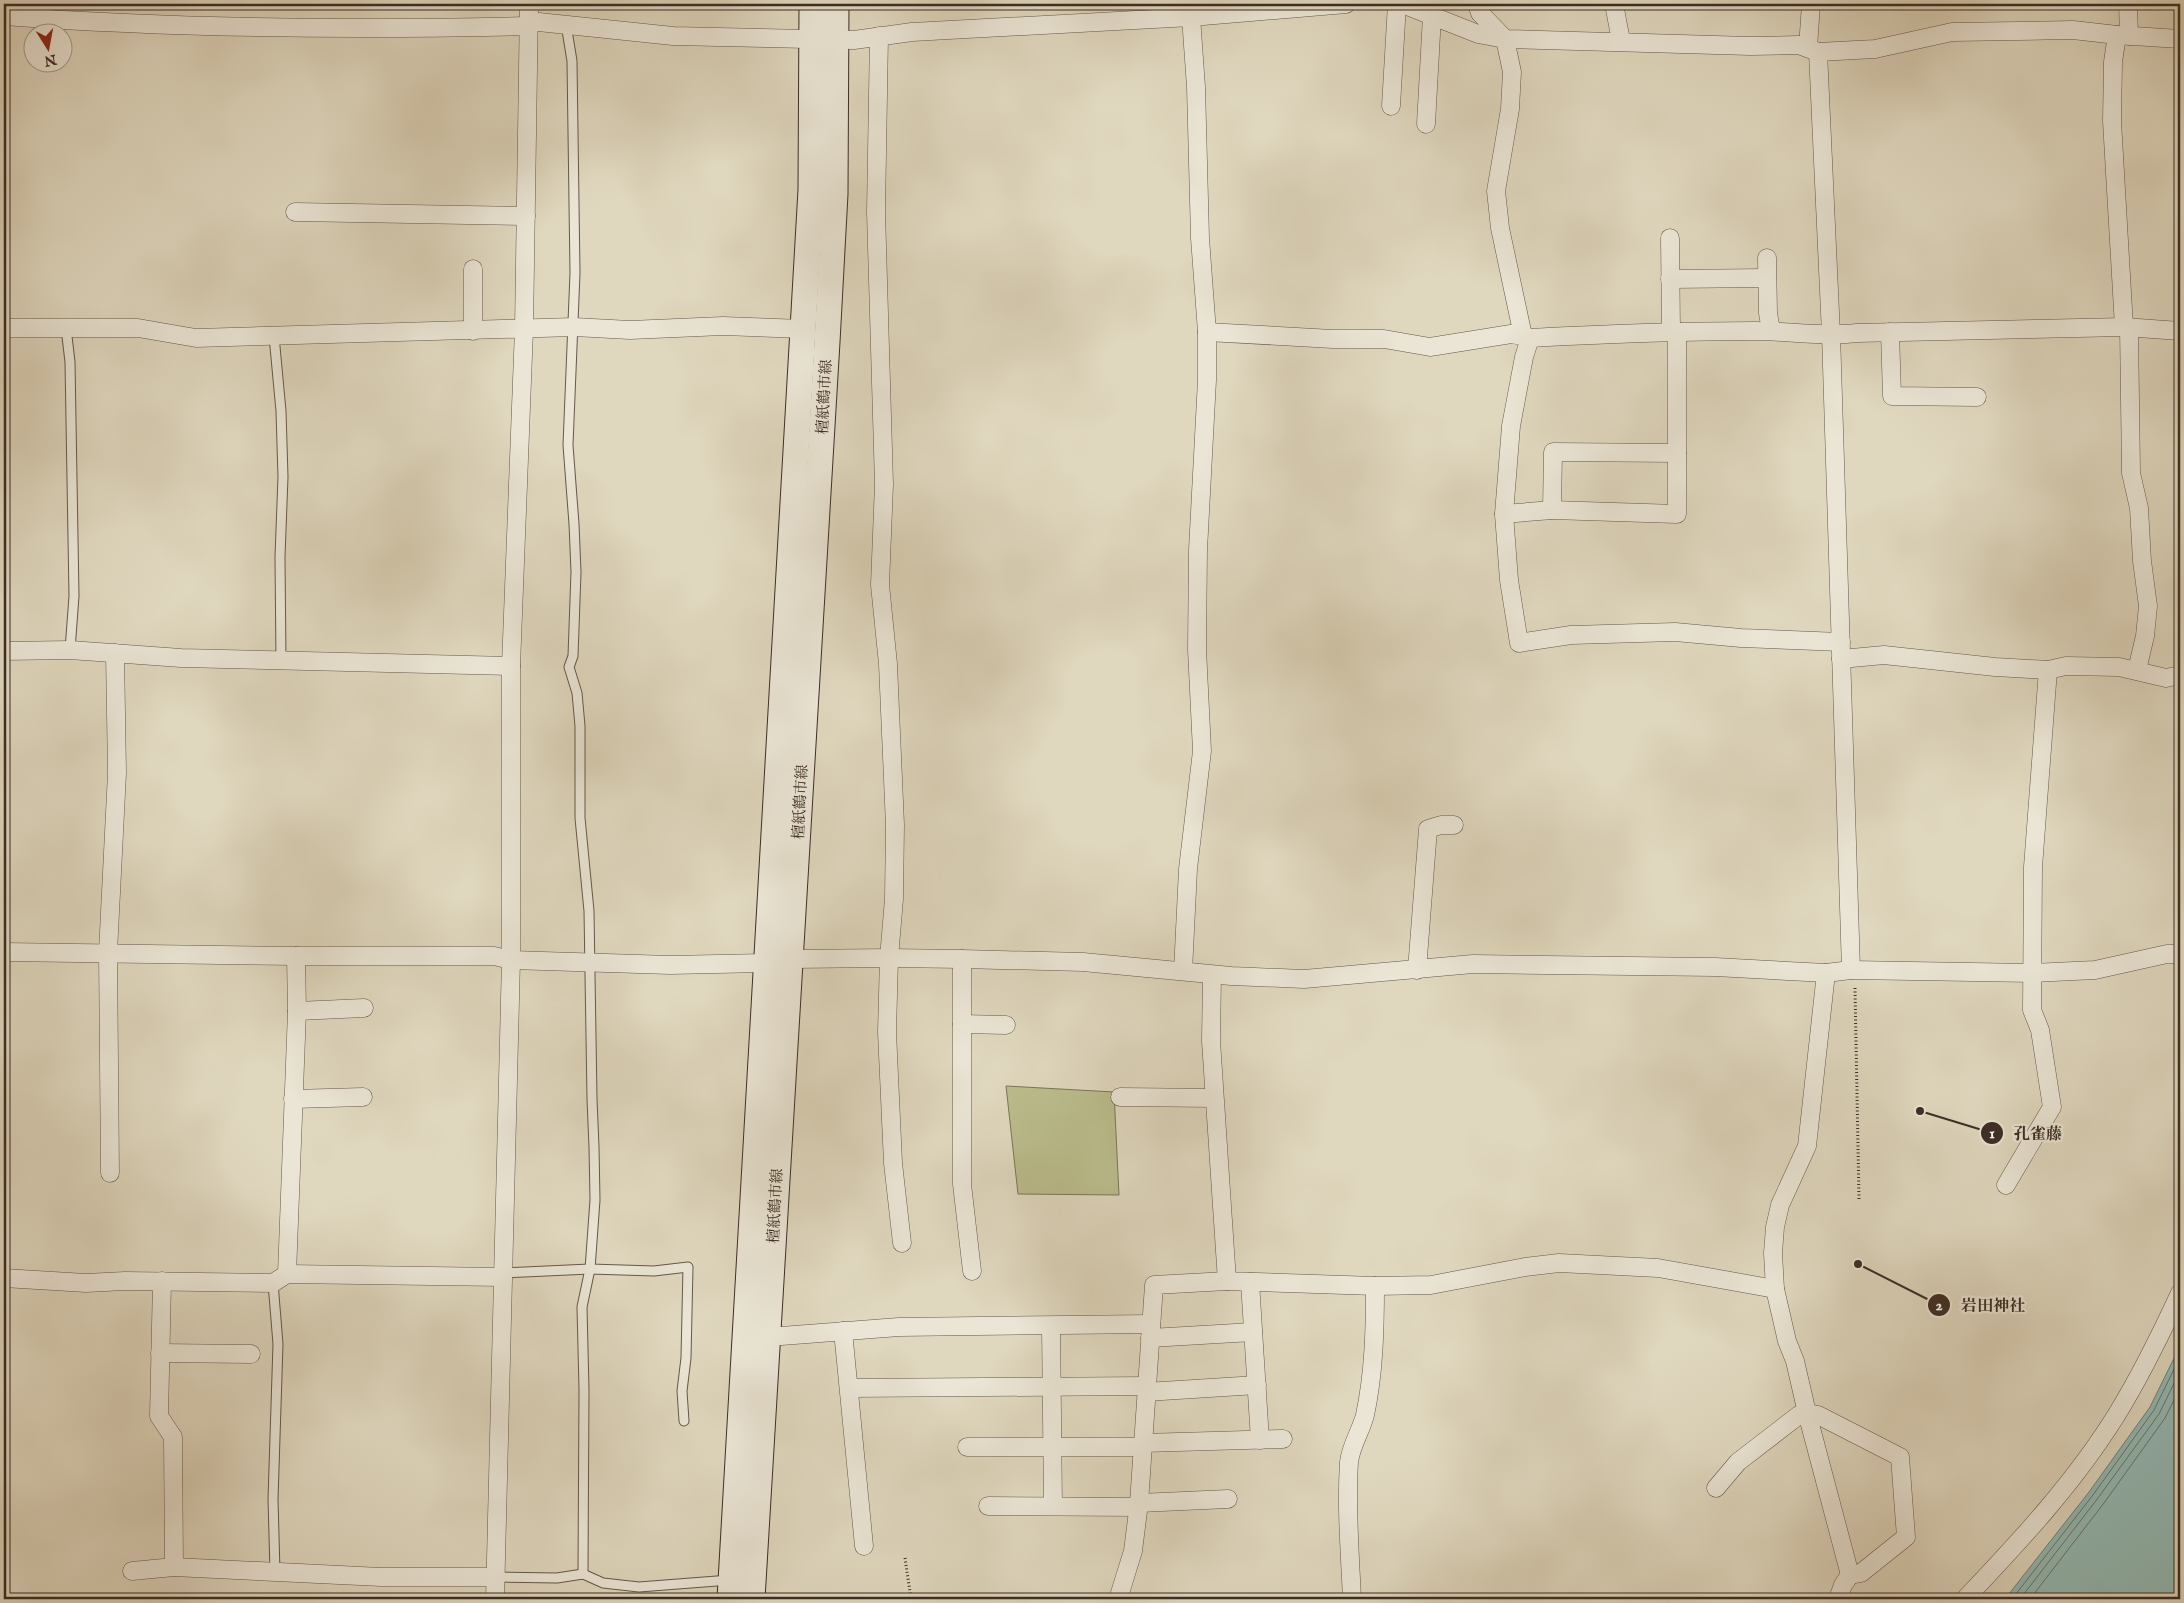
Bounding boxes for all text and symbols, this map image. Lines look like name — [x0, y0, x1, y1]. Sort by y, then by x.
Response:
north arrow — [22, 22, 72, 72]
text: N — [43, 50, 59, 70]
street label: 檀紙鶴市線 — [813, 359, 836, 435]
street label: 檀紙鶴市線 — [789, 764, 812, 840]
callout: 孔雀藤 — [1979, 1118, 2072, 1149]
text: 1 — [1989, 1124, 1995, 1143]
text: 孔雀藤 — [2014, 1125, 2062, 1145]
street label: 檀紙鶴市線 — [764, 1168, 787, 1244]
callout: 岩田神社 — [1926, 1290, 2035, 1321]
text: 2 — [1935, 1296, 1943, 1315]
text: 岩田神社 — [1961, 1297, 2025, 1317]

